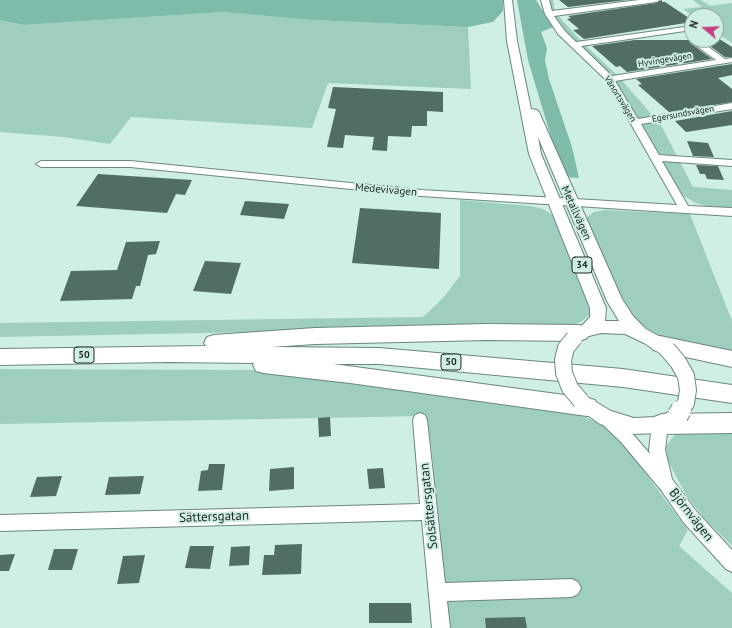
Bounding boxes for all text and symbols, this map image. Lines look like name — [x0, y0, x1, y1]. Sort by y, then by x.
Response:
north arrow — [684, 8, 724, 48]
text: N — [686, 19, 701, 30]
street label: Hyvingevägen — [637, 50, 693, 70]
street label: Vänortsvägen — [602, 74, 638, 124]
street label: Egersundsvägen — [651, 103, 715, 125]
street label: Medevivägen — [355, 181, 417, 199]
street label: Metallvägen — [558, 184, 594, 242]
road number: 34 — [572, 257, 592, 273]
road number: 50 — [74, 347, 94, 363]
road number: 50 — [441, 354, 461, 370]
street label: Solsättersgatan — [417, 462, 441, 550]
street label: Björnvägen — [665, 485, 717, 545]
street label: Sättersgatan — [179, 508, 249, 526]

